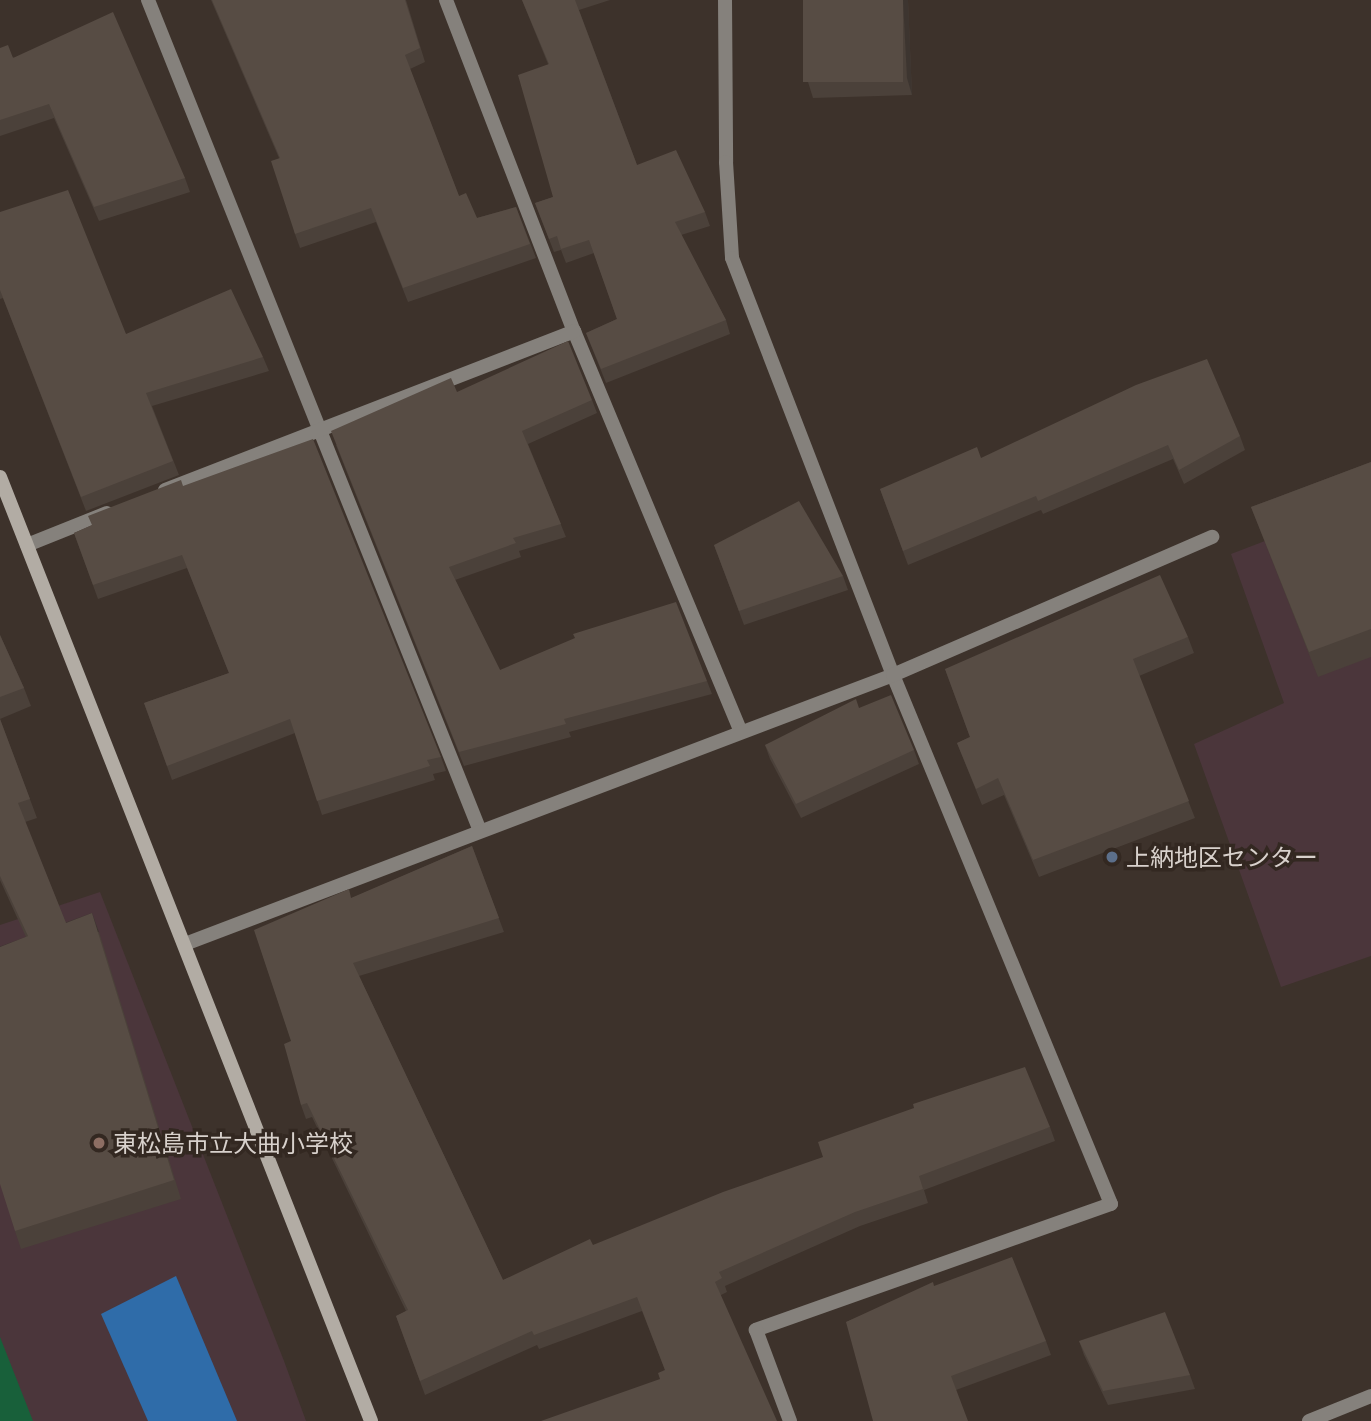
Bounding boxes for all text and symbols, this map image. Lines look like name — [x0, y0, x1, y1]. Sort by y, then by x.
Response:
place label: 上納地区センター — [1126, 843, 1318, 871]
marker: 上納地区センター — [1104, 849, 1120, 865]
place label: 東松島市立大曲小学校 — [113, 1129, 353, 1157]
marker: 東松島市立大曲小学校 — [91, 1135, 107, 1151]

